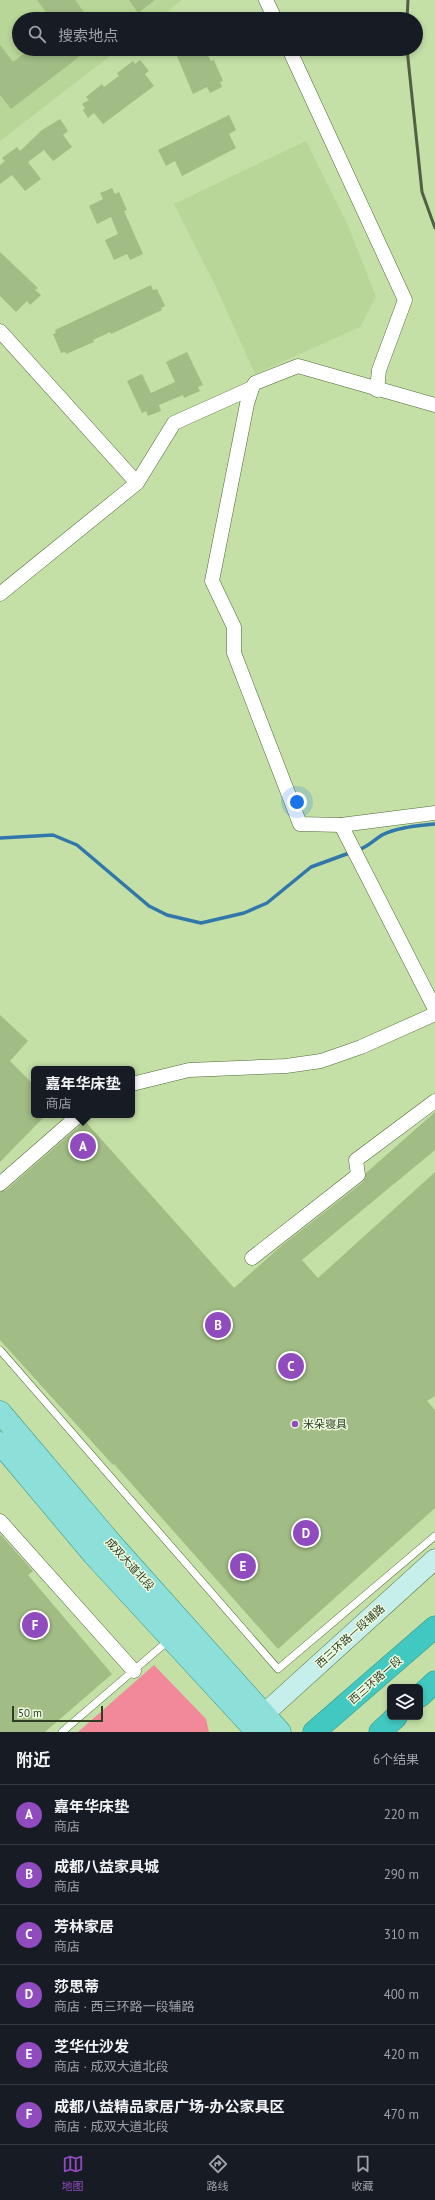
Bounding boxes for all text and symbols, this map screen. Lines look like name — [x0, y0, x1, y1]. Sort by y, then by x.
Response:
search box — [12, 12, 423, 56]
icon: search — [26, 23, 48, 45]
text: 搜索地点 — [58, 26, 118, 45]
your location — [287, 792, 307, 812]
popup — [31, 1066, 135, 1118]
text: 嘉年华床垫 — [45, 1074, 121, 1093]
text: 商店 — [45, 1095, 72, 1112]
pin: A — [70, 1131, 96, 1161]
pin: B — [205, 1310, 231, 1340]
pin: C — [278, 1351, 304, 1381]
place label: 米朵寝具 — [303, 1417, 347, 1431]
marker: 米朵寝具 — [290, 1419, 300, 1429]
pin: D — [293, 1518, 319, 1548]
street label: 成双大道北段 — [103, 1535, 157, 1593]
pin: E — [230, 1551, 256, 1581]
street label: 西三环路一段辅路 — [313, 1601, 387, 1671]
pin: F — [22, 1610, 48, 1640]
street label: 西三环路一段 — [346, 1653, 404, 1707]
map controls — [387, 1684, 423, 1720]
button: layers — [387, 1684, 423, 1720]
scale bar — [12, 1704, 103, 1723]
text: 50 m — [18, 1706, 42, 1720]
text: 附近 — [16, 1749, 50, 1771]
text: 6个结果 — [373, 1751, 419, 1768]
text: 嘉年华床垫 — [54, 1797, 129, 1816]
text: A — [25, 1806, 33, 1823]
text: 220 m — [384, 1806, 419, 1823]
text: 商店 — [54, 1818, 80, 1835]
text: 成都八益家具城 — [54, 1857, 159, 1876]
text: B — [25, 1866, 33, 1883]
text: 290 m — [384, 1866, 419, 1883]
text: 商店 — [54, 1878, 80, 1895]
text: 芳林家居 — [54, 1917, 114, 1936]
text: C — [25, 1926, 33, 1943]
text: 310 m — [384, 1926, 419, 1943]
text: 商店 — [54, 1938, 80, 1955]
text: 莎思蒂 — [54, 1977, 99, 1996]
text: D — [25, 1986, 33, 2003]
text: 400 m — [384, 1986, 419, 2003]
text: 商店 · 西三环路一段辅路 — [54, 1998, 194, 2015]
text: 芝华仕沙发 — [54, 2037, 129, 2056]
text: E — [26, 2046, 32, 2063]
text: 420 m — [384, 2046, 419, 2063]
text: 商店 · 成双大道北段 — [54, 2058, 168, 2075]
text: 成都八益精品家居广场-办公家具区 — [54, 2097, 284, 2116]
text: F — [26, 2106, 32, 2123]
text: 470 m — [384, 2106, 419, 2123]
text: 商店 · 成双大道北段 — [54, 2118, 168, 2135]
tab: 地图 — [62, 2153, 84, 2193]
tab: 路线 — [207, 2153, 229, 2193]
tab: 收藏 — [352, 2153, 374, 2193]

